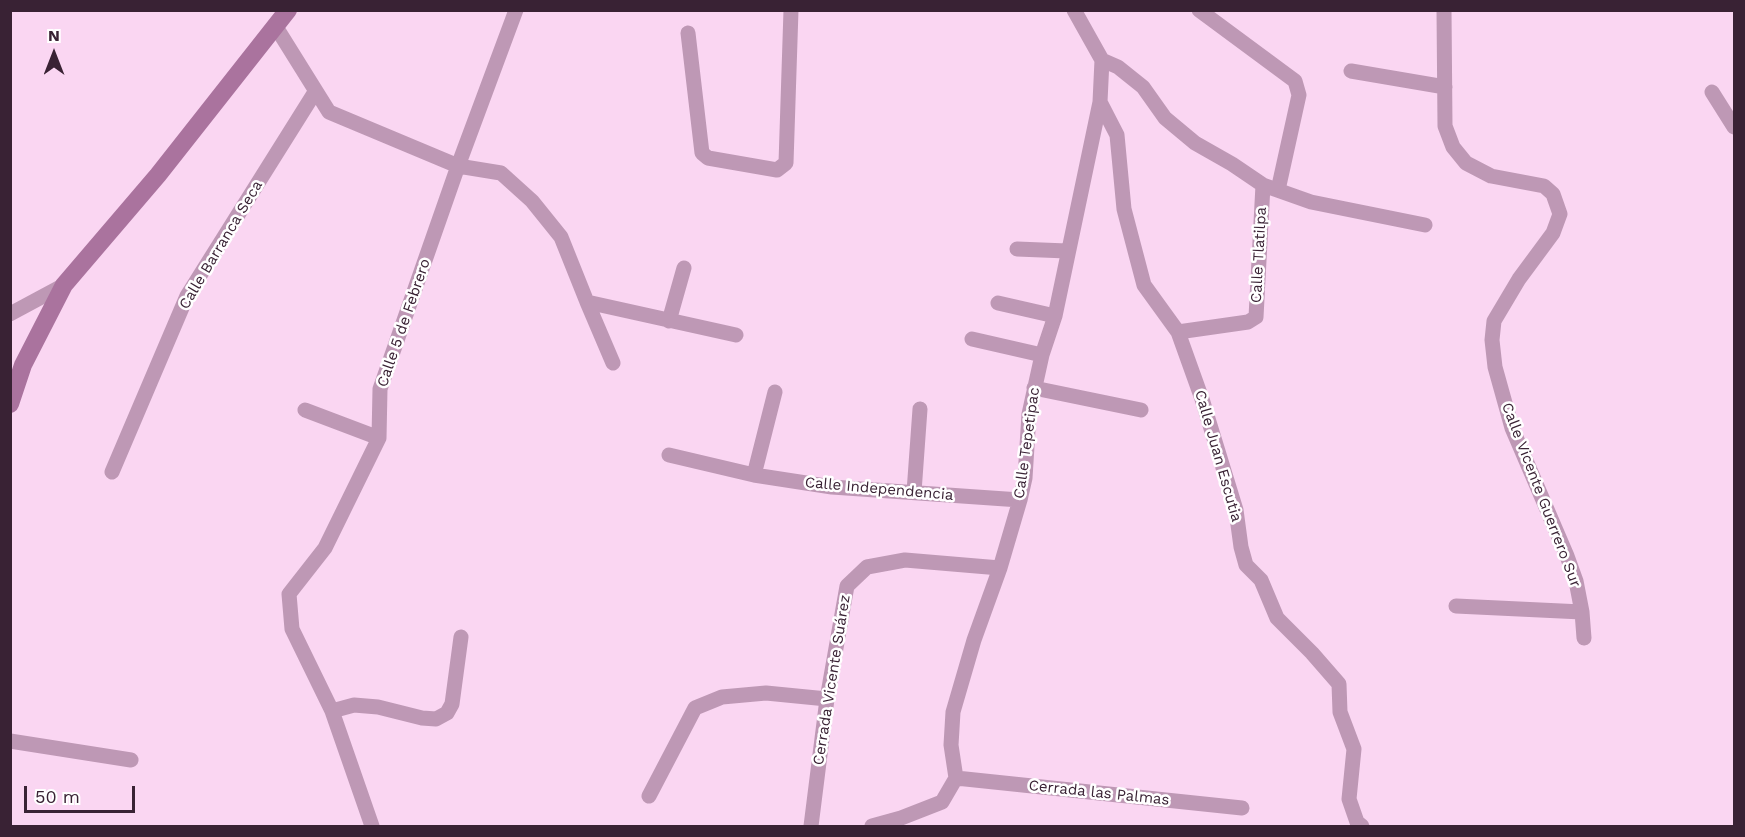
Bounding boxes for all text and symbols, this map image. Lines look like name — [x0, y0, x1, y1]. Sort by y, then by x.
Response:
north arrow — [24, 24, 84, 84]
text: N — [48, 26, 60, 45]
street label: Calle Barranca Seca — [175, 177, 267, 313]
street label: Calle Tlatilpa — [1247, 207, 1271, 303]
street label: Calle 5 de Febrero — [374, 256, 434, 390]
street label: Calle Tepetipac — [1010, 386, 1044, 500]
street label: Calle Juan Escutia — [1191, 388, 1245, 524]
street label: Calle Vicente Guerrero Sur — [1497, 400, 1585, 590]
street label: Calle Independencia — [804, 474, 954, 504]
street label: Cerrada Vicente Suárez — [810, 594, 854, 766]
scale bar — [27, 774, 138, 812]
street label: Cerrada las Palmas — [1028, 777, 1170, 809]
text: 50 m — [35, 786, 80, 807]

